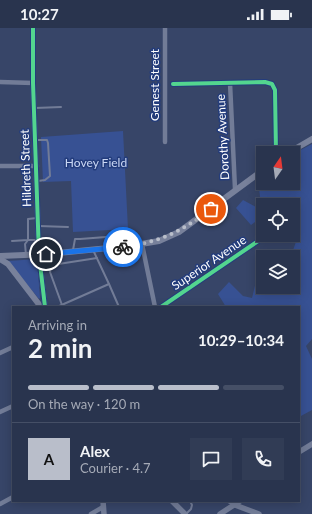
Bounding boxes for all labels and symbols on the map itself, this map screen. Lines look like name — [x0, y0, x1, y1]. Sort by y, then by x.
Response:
street label: Genest Street — [147, 48, 162, 121]
street label: Dorothy Avenue — [213, 94, 232, 180]
street label: Hildreth Street — [17, 128, 34, 207]
north arrow — [256, 146, 300, 190]
park label: Hovey Field — [65, 155, 127, 170]
pin — [194, 192, 228, 226]
courier — [103, 227, 143, 267]
street label: Superior Avenue — [169, 232, 249, 293]
pin — [29, 237, 63, 271]

